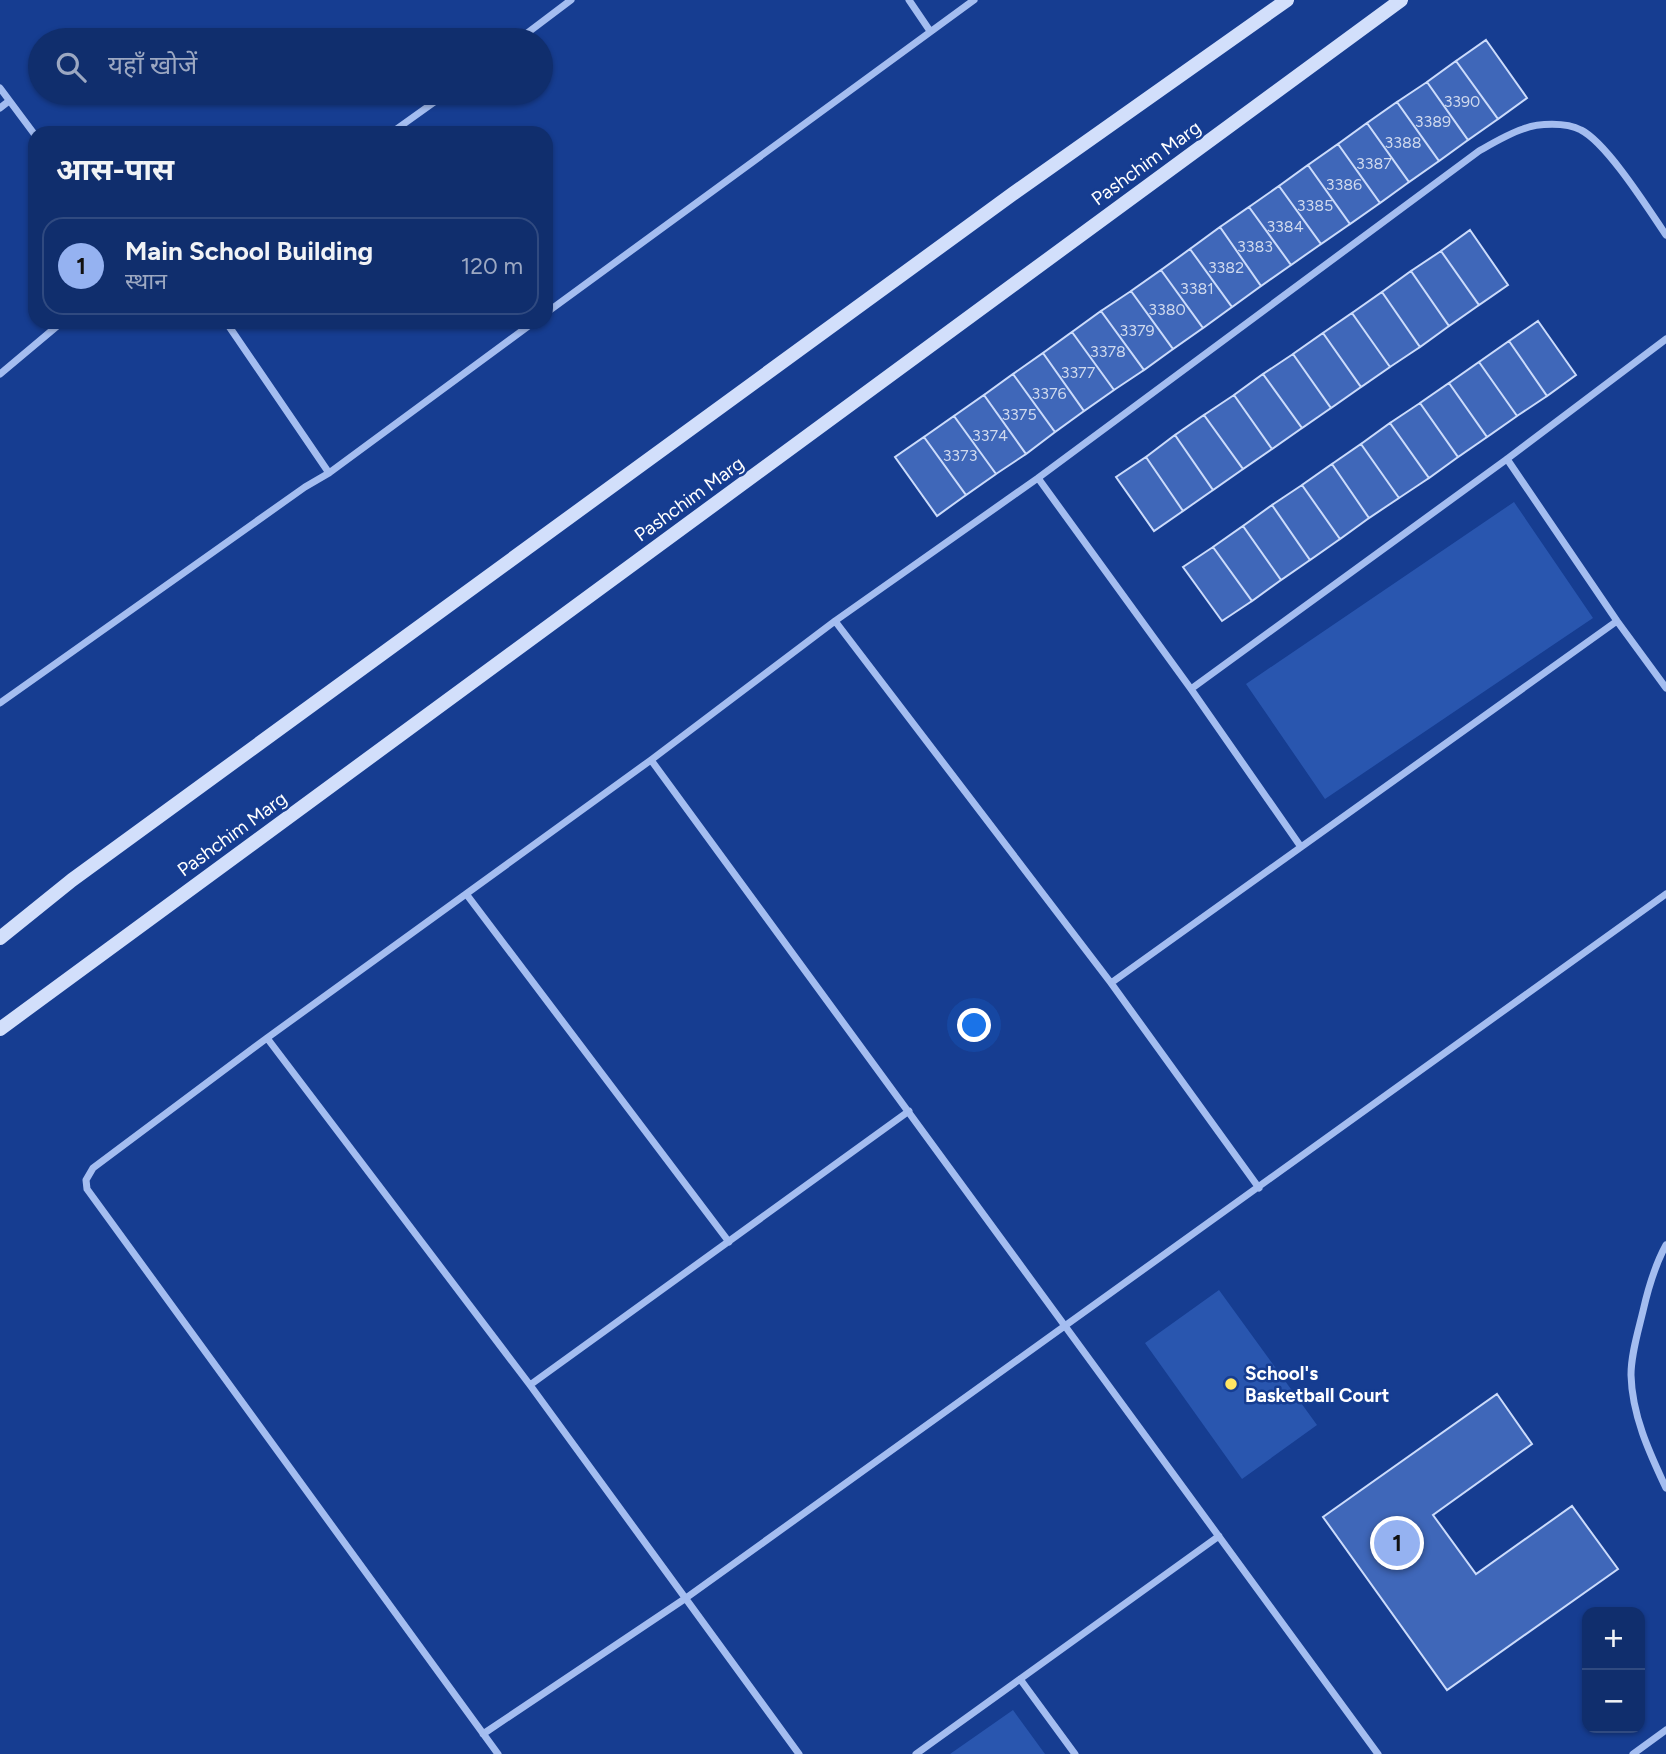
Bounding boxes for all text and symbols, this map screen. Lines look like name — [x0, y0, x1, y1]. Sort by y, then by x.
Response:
search box — [28, 28, 553, 105]
icon: search — [52, 48, 90, 86]
text: यहाँ खोजें — [108, 49, 197, 81]
house number: 3390 — [1444, 92, 1480, 111]
house number: 3389 — [1415, 112, 1451, 131]
street label: Pashchim Marg — [1087, 116, 1205, 210]
house number: 3388 — [1384, 133, 1422, 152]
text: आस-पास — [56, 151, 174, 188]
house number: 3387 — [1356, 154, 1392, 173]
house number: 3386 — [1326, 175, 1362, 194]
house number: 3385 — [1297, 196, 1333, 215]
house number: 3384 — [1266, 217, 1304, 236]
text: Main School Building — [125, 235, 373, 267]
house number: 3383 — [1237, 237, 1273, 256]
text: 1 — [76, 252, 86, 280]
text: 120 m — [461, 252, 523, 280]
house number: 3382 — [1208, 258, 1244, 277]
text: स्थान — [125, 267, 167, 295]
house number: 3381 — [1180, 279, 1214, 298]
house number: 3380 — [1148, 300, 1186, 319]
house number: 3379 — [1119, 321, 1155, 340]
house number: 3378 — [1090, 342, 1126, 361]
house number: 3377 — [1061, 363, 1096, 382]
house number: 3376 — [1031, 384, 1067, 403]
house number: 3375 — [1001, 405, 1037, 424]
house number: 3374 — [972, 426, 1008, 445]
house number: 3373 — [943, 446, 977, 465]
street label: Pashchim Marg — [630, 452, 748, 546]
street label: Pashchim Marg — [173, 787, 291, 881]
your location — [957, 1008, 991, 1042]
place label: School's Basketball Court — [1245, 1362, 1390, 1407]
marker: School's Basketball Court — [1223, 1376, 1239, 1392]
pin: 1 — [1374, 1517, 1420, 1569]
map controls — [1582, 1607, 1645, 1733]
button: + — [1582, 1607, 1645, 1670]
button: − — [1582, 1670, 1645, 1733]

